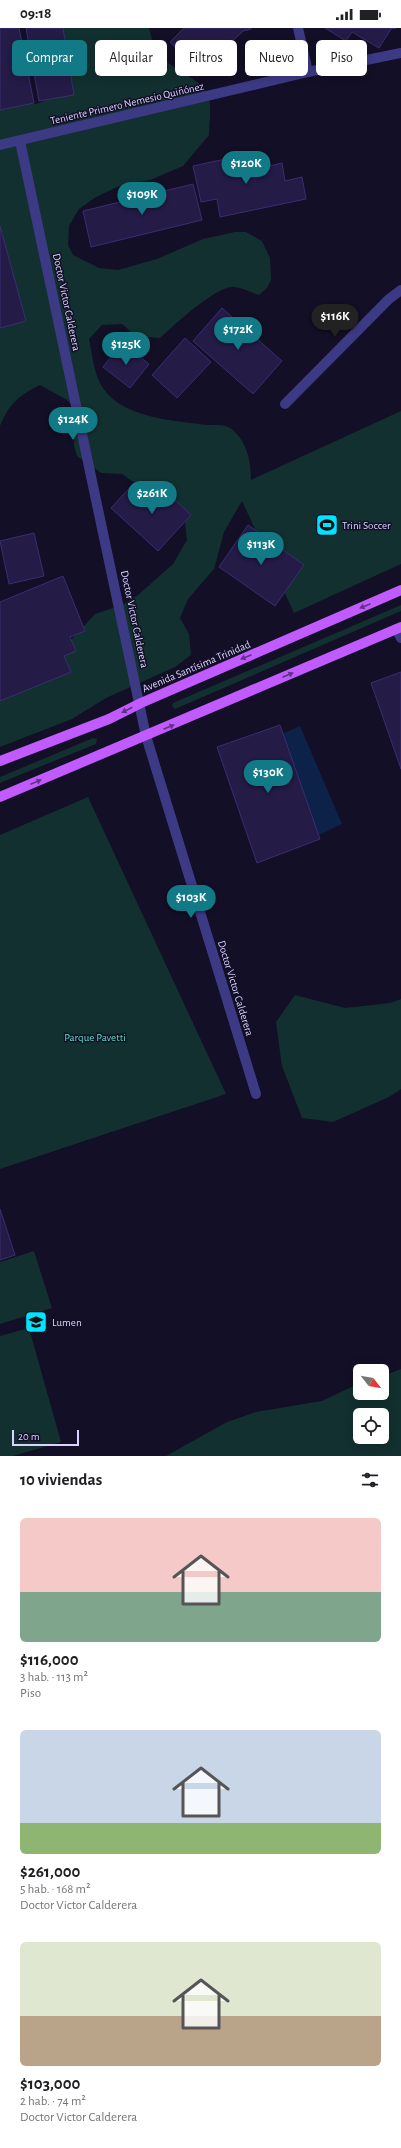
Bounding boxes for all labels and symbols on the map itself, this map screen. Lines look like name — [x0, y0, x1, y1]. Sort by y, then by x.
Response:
street label: Teniente Primero Nemesio Quiñónez — [49, 80, 205, 127]
pin: $120K — [218, 151, 274, 185]
pin: $109K — [114, 182, 170, 216]
street label: Doctor Victor Calderera — [51, 252, 82, 352]
pin: $116K — [307, 304, 363, 338]
pin: $172K — [210, 317, 266, 351]
pin: $125K — [98, 332, 154, 366]
pin: $124K — [45, 407, 101, 441]
pin: $261K — [124, 481, 180, 515]
sports icon: Trini Soccer — [314, 512, 340, 538]
place label: Trini Soccer — [342, 520, 391, 531]
pin: $113K — [233, 532, 289, 566]
street label: Doctor Victor Calderera — [119, 569, 150, 669]
one-way arrow — [360, 603, 371, 609]
street label: Avenida Santísima Trinidad — [140, 639, 252, 694]
one-way arrow — [240, 654, 251, 660]
one-way arrow — [283, 672, 295, 678]
one-way arrow — [121, 706, 133, 713]
one-way arrow — [163, 723, 175, 730]
pin: $130K — [240, 760, 296, 794]
one-way arrow — [31, 779, 42, 785]
pin: $103K — [163, 885, 219, 919]
street label: Doctor Victor Calderera — [216, 939, 255, 1037]
park label: Parque Pavetti — [64, 1032, 126, 1043]
school or university icon: Lumen — [23, 1309, 49, 1335]
place label: Lumen — [52, 1317, 82, 1328]
north arrow — [353, 1364, 389, 1400]
scale bar — [12, 1428, 79, 1447]

